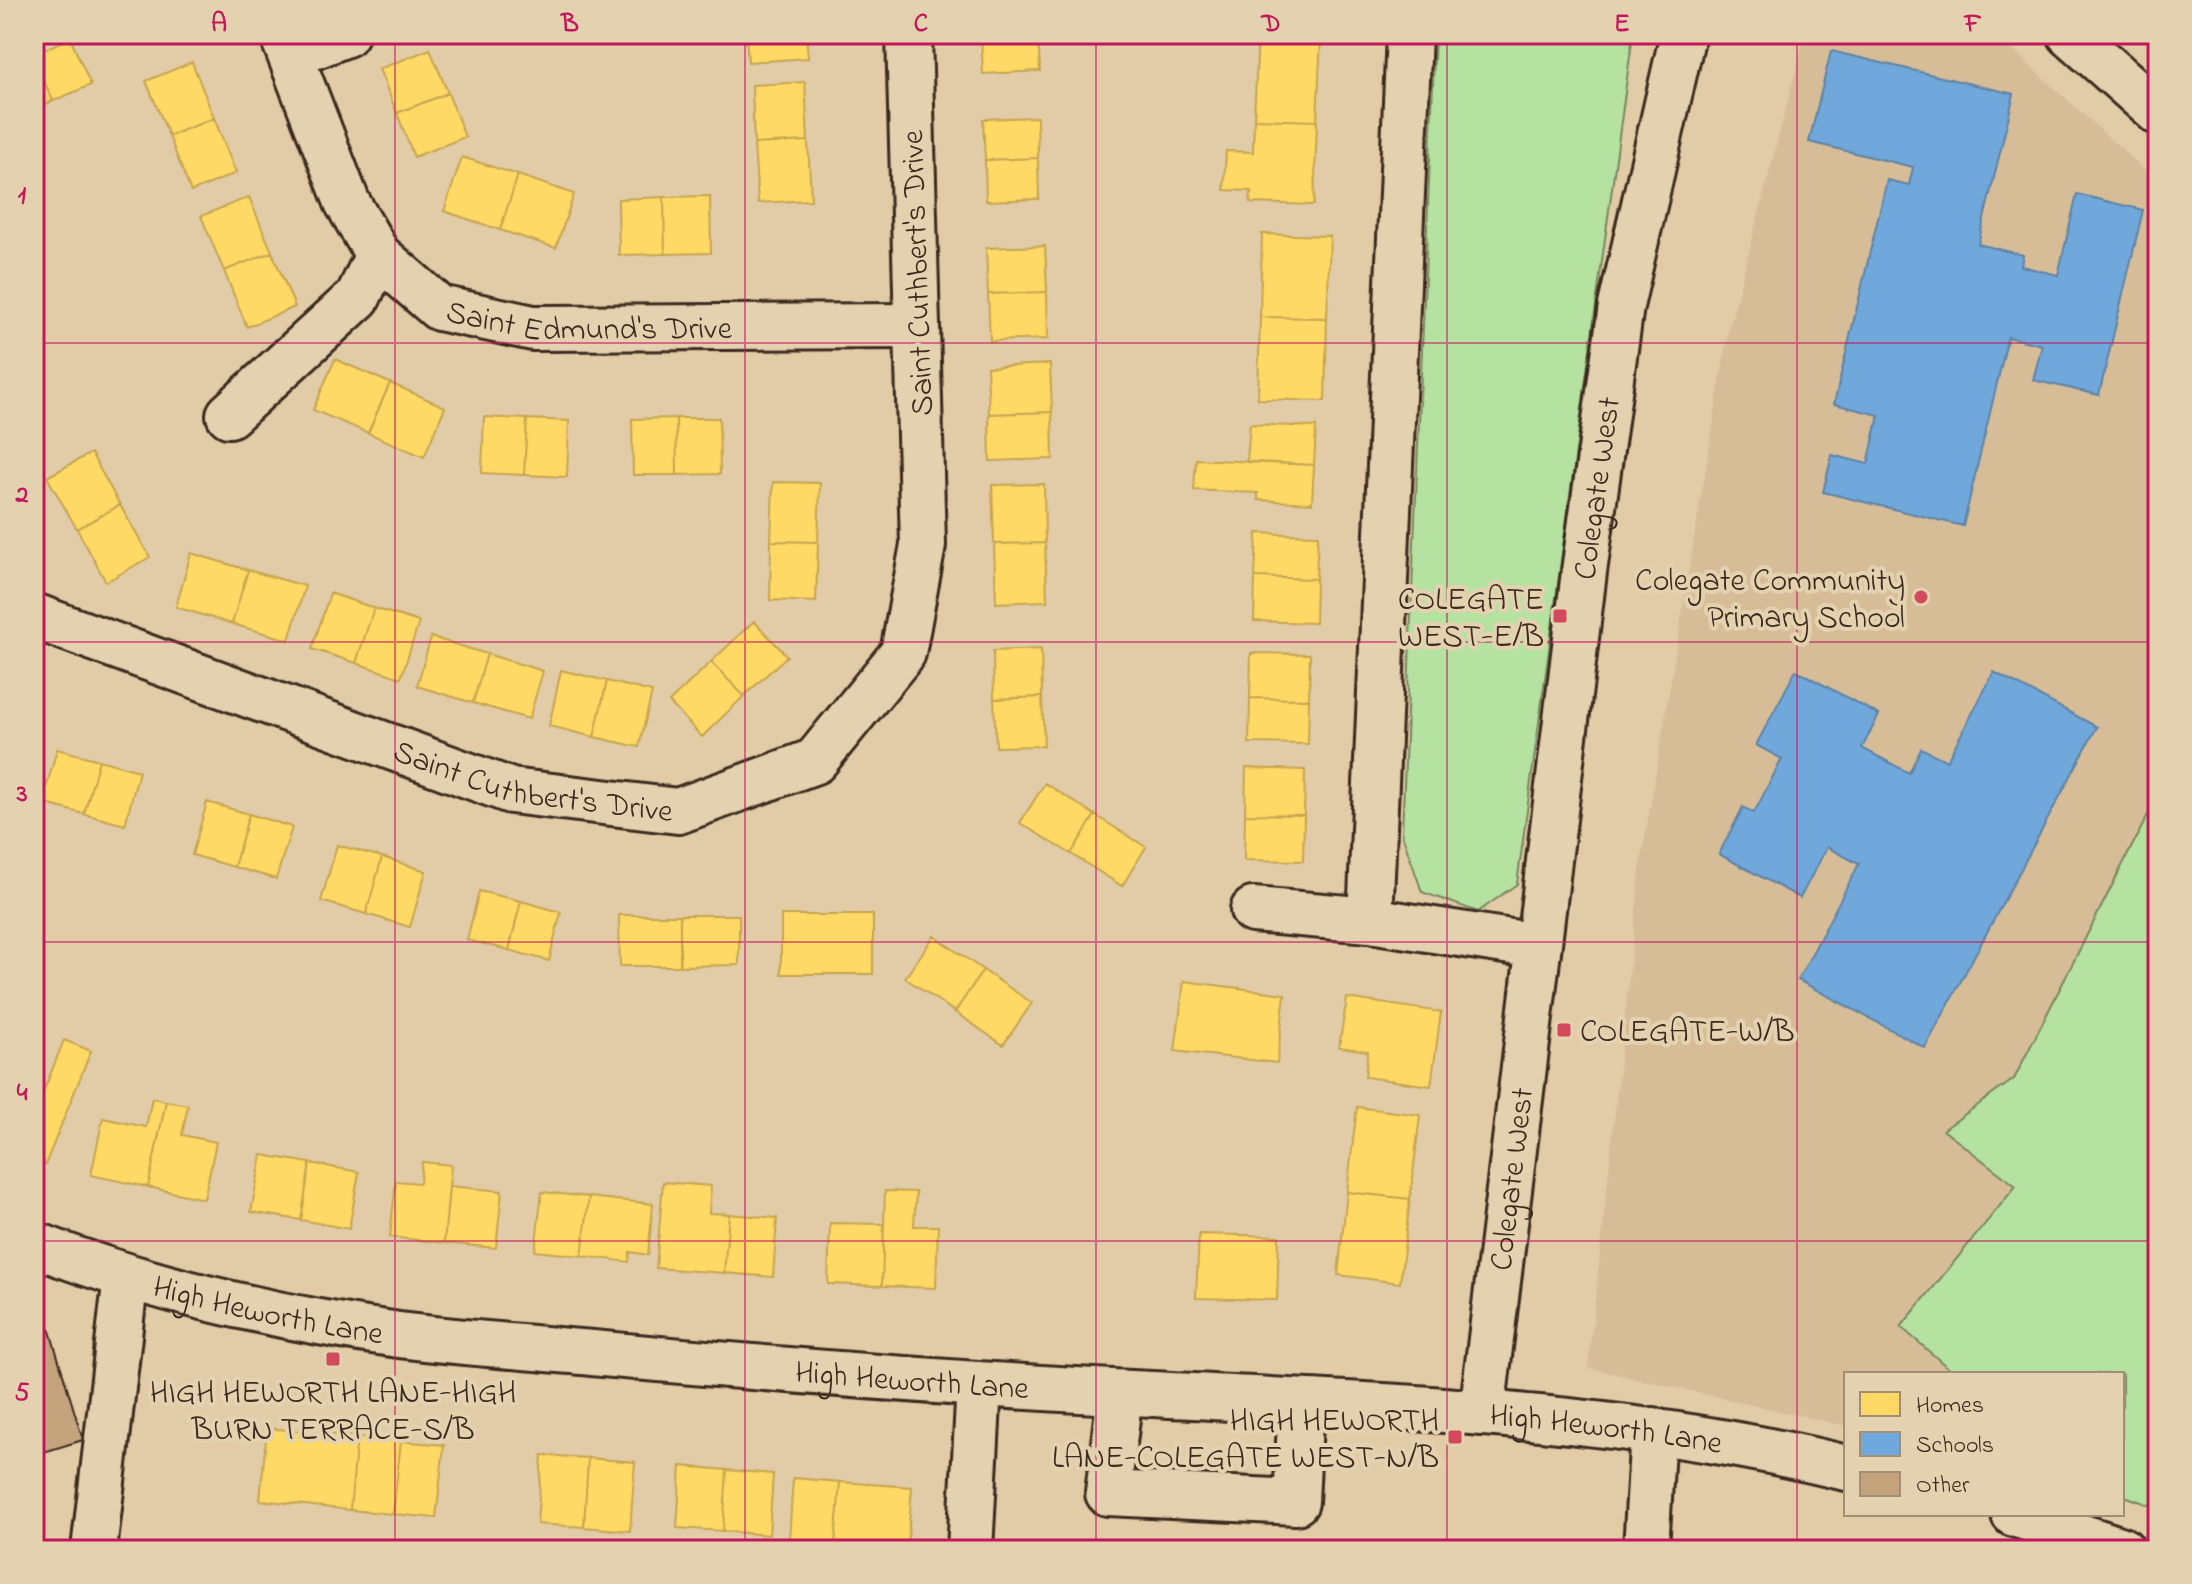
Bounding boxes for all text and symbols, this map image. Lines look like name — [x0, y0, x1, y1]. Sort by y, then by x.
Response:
text: A — [211, 6, 227, 44]
text: B — [560, 6, 579, 44]
text: C — [914, 6, 928, 44]
text: D — [1260, 6, 1281, 44]
text: E — [1614, 6, 1630, 44]
text: F — [1963, 6, 1982, 44]
street label: Saint Cuthbert's Drive — [891, 128, 948, 417]
text: 1 — [18, 178, 27, 216]
street label: Saint Edmund's Drive — [441, 290, 733, 356]
street label: Colegate West — [1563, 394, 1635, 583]
text: 2 — [15, 477, 29, 515]
place label: Colegate Community Primary School — [1635, 559, 1905, 643]
place label: COLEGATE WEST-E/B — [1398, 578, 1544, 662]
marker: Colegate Community Primary School — [1912, 588, 1930, 606]
marker: COLEGATE WEST-E/B — [1551, 607, 1569, 625]
street label: Saint Cuthbert's Drive — [386, 730, 676, 837]
text: 3 — [16, 776, 28, 814]
place label: COLEGATE-W/B — [1580, 1010, 1795, 1057]
marker: COLEGATE-W/B — [1555, 1021, 1573, 1039]
text: 4 — [17, 1075, 28, 1113]
street label: Colegate West — [1479, 1085, 1548, 1273]
street label: High Heworth Lane — [147, 1265, 387, 1359]
marker: HIGH HEWORTH LANE-HIGH BURN TERRACE-S/B — [324, 1350, 342, 1368]
street label: High Heworth Lane — [793, 1351, 1031, 1414]
place label: HIGH HEWORTH LANE-HIGH BURN TERRACE-S/B — [150, 1371, 516, 1455]
legend — [1844, 1372, 2124, 1516]
text: 5 — [15, 1375, 30, 1413]
text: Homes — [1916, 1389, 1984, 1424]
street label: High Heworth Lane — [1488, 1394, 1726, 1469]
place label: HIGH HEWORTH LANE-COLEGATE WEST-N/B — [1052, 1399, 1439, 1483]
marker: HIGH HEWORTH LANE-COLEGATE WEST-N/B — [1446, 1428, 1464, 1446]
text: Schools — [1916, 1429, 1994, 1464]
text: Other — [1916, 1469, 1970, 1504]

